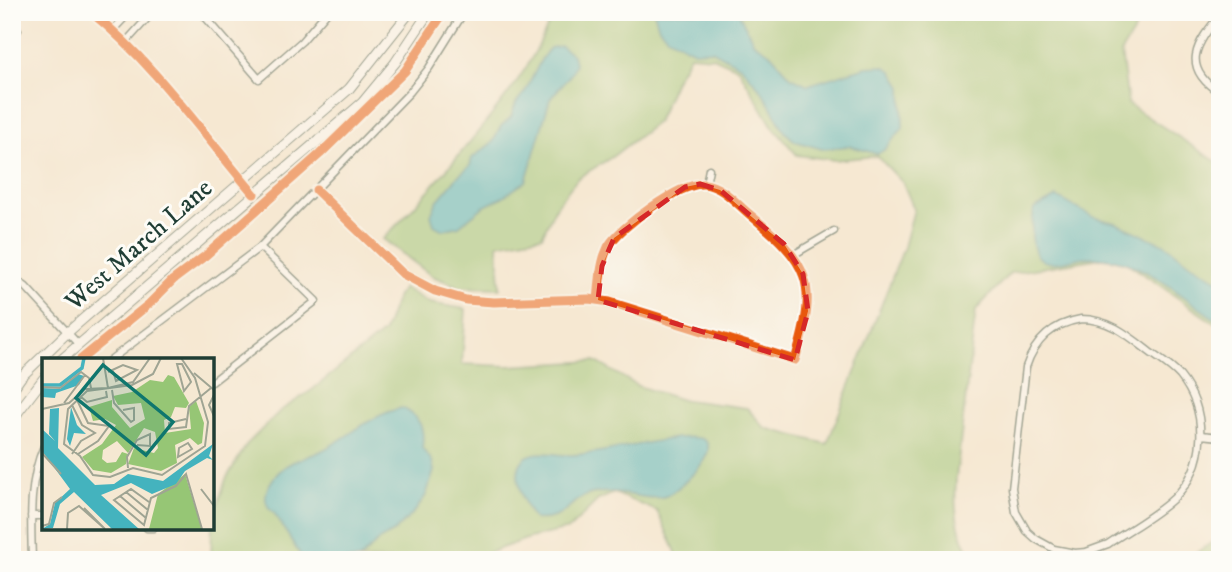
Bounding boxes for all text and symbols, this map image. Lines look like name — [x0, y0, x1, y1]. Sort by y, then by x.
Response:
street label: West March Lane — [58, 172, 220, 319]
inset map — [42, 358, 214, 530]

